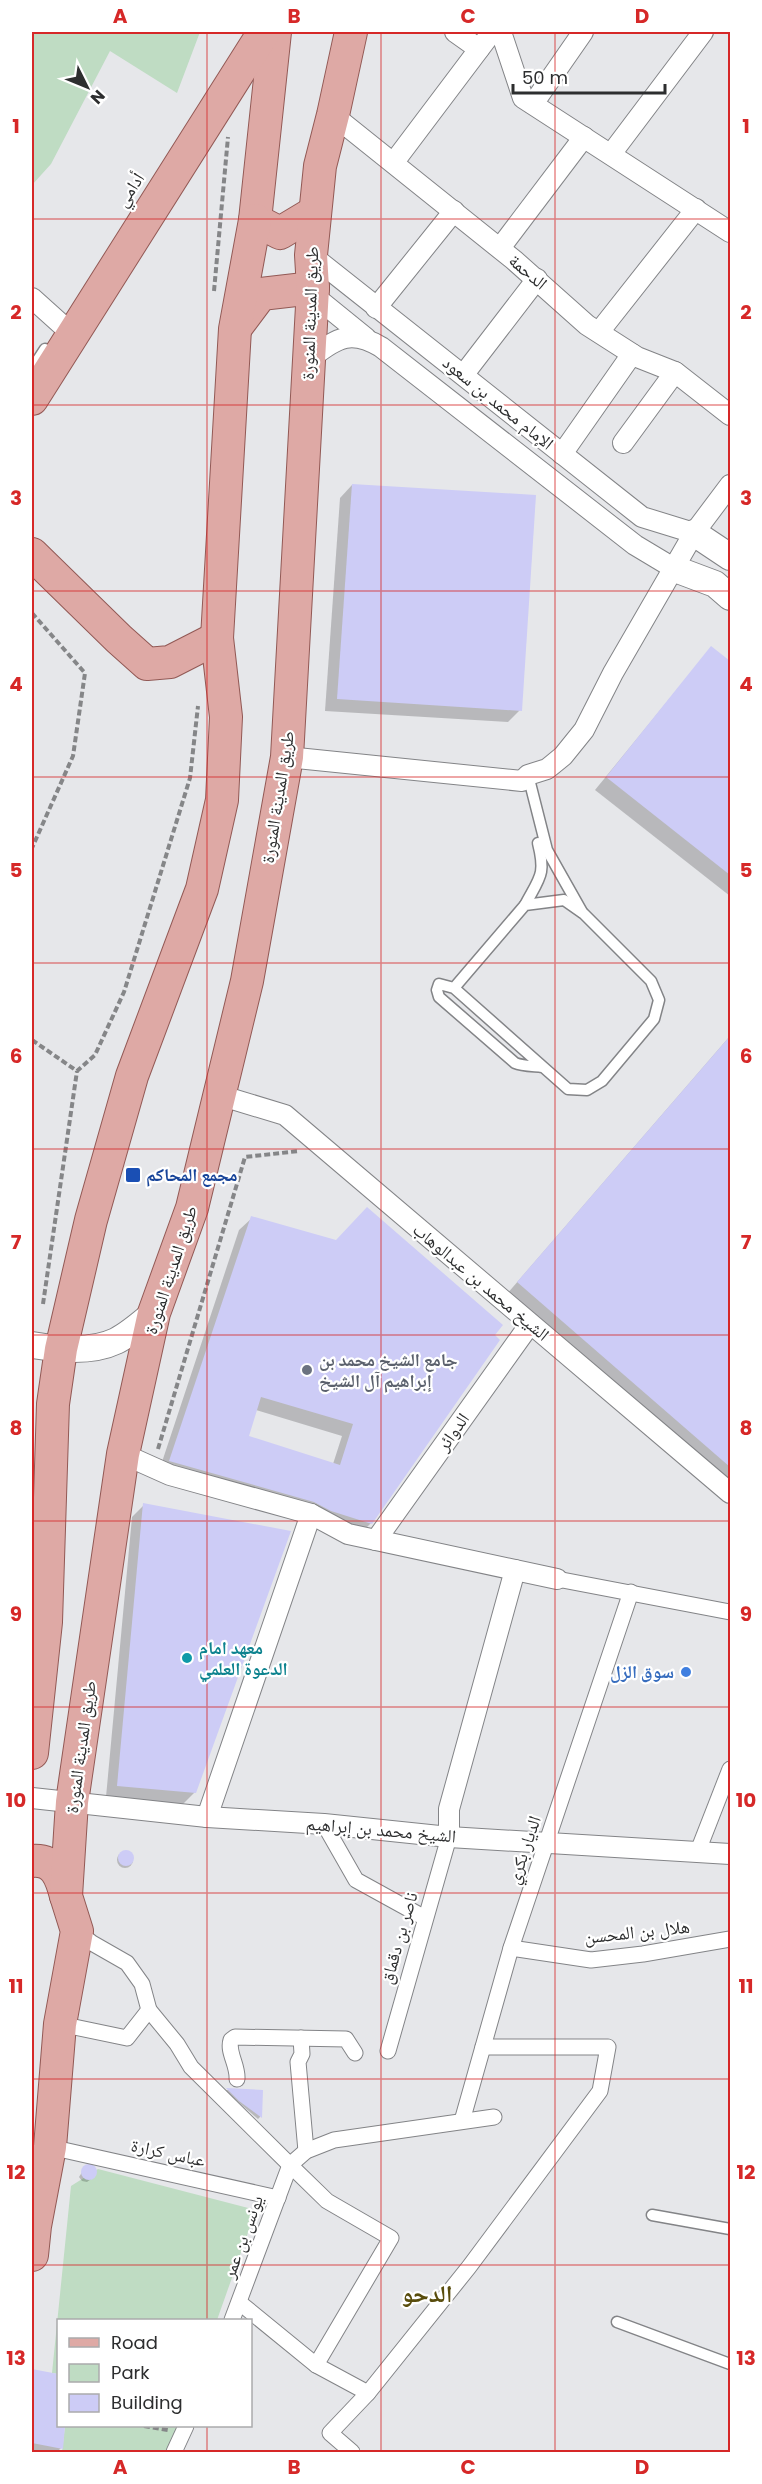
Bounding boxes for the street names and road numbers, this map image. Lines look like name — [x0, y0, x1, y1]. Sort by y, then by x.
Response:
street label: أدامي — [109, 168, 152, 213]
street label: طريق المدينة المنورة — [295, 246, 324, 380]
street label: الدحمة — [504, 248, 553, 295]
street label: الإمام محمد بن سعود — [437, 350, 559, 455]
street label: طريق المدينة المنورة — [255, 729, 300, 865]
street label: طريق المدينة المنورة — [138, 1202, 203, 1337]
street label: الشيخ محمد بن عبدالوهاب — [408, 1217, 555, 1346]
street label: الدوائر — [430, 1408, 475, 1457]
street label: طريق المدينة المنورة — [59, 1679, 102, 1815]
street label: الشيخ محمد بن إبراهيم — [305, 1810, 457, 1849]
street label: الديار بكري — [500, 1812, 549, 1888]
street label: ناصر بن دقماق — [373, 1889, 424, 1987]
street label: هلال بن المحسن — [583, 1914, 691, 1949]
street label: عباس كرارة — [129, 2132, 208, 2173]
street label: يونس بن عمر — [216, 2192, 269, 2283]

